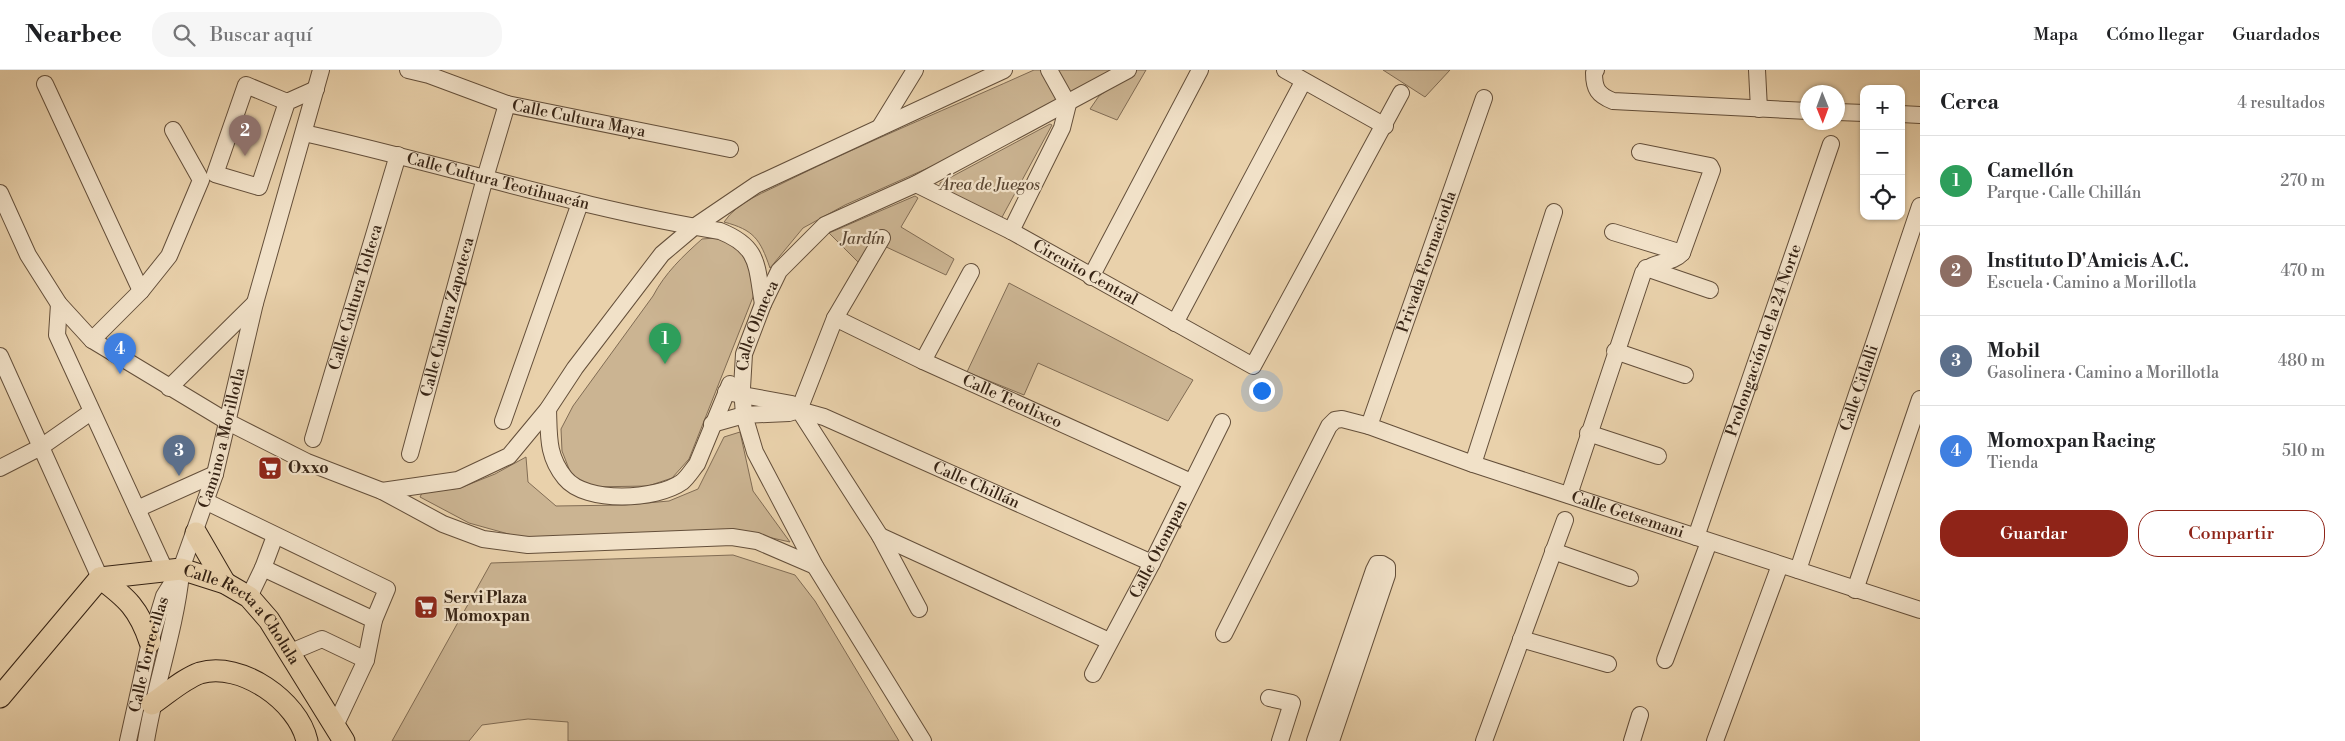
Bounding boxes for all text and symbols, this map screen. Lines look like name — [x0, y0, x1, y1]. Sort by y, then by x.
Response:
search box — [152, 12, 502, 57]
text: Nearbee — [25, 20, 122, 50]
icon: search — [170, 21, 198, 49]
text: Buscar aquí — [210, 23, 312, 47]
text: Mapa — [2034, 23, 2078, 46]
text: Cómo llegar — [2106, 23, 2204, 46]
text: Guardados — [2232, 23, 2320, 46]
north arrow — [1800, 85, 1845, 130]
map controls — [1860, 85, 1905, 220]
button: + — [1860, 85, 1905, 130]
text: Cerca — [1940, 90, 1999, 116]
text: 4 resultados — [2237, 93, 2325, 113]
street label: Calle Cultura Maya — [510, 95, 648, 142]
pin: 2 — [229, 115, 261, 156]
button: − — [1860, 130, 1905, 175]
street label: Calle Cultura Teotihuacán — [404, 148, 592, 214]
text: Camellón — [1987, 159, 2074, 183]
text: 1 — [1952, 171, 1960, 191]
text: 270 m — [2280, 171, 2325, 191]
park label: Área de Juegos — [938, 173, 1040, 195]
button: locate — [1860, 175, 1905, 220]
text: Parque · Calle Chillán — [1987, 183, 2141, 203]
street label: Privada Formaciotla — [1393, 187, 1461, 335]
street label: Calle Cultura Tolteca — [324, 221, 387, 373]
park label: Jardín — [839, 229, 886, 249]
street label: Calle Cultura Zapoteca — [416, 234, 479, 399]
street label: Circuito Central — [1029, 235, 1141, 310]
street label: Prolongación de la 24 Norte — [1721, 241, 1806, 439]
text: Instituto D'Amicis A.C. — [1987, 249, 2189, 273]
text: 2 — [1951, 261, 1961, 281]
text: 470 m — [2281, 261, 2325, 281]
text: Escuela · Camino a Morillotla — [1987, 273, 2197, 293]
street label: Calle Olmeca — [733, 276, 783, 372]
pin: 1 — [649, 323, 681, 364]
pin: 4 — [104, 333, 136, 374]
text: Mobil — [1987, 339, 2040, 363]
street label: Calle Citlalli — [1835, 342, 1883, 434]
text: 3 — [1951, 351, 1961, 371]
text: 480 m — [2278, 351, 2325, 371]
text: Gasolinera · Camino a Morillotla — [1987, 363, 2219, 383]
street label: Camino a Morillotla — [194, 365, 250, 511]
street label: Calle Teotlixco — [959, 370, 1065, 433]
your location — [1249, 378, 1275, 404]
text: Momoxpan Racing — [1987, 429, 2155, 453]
pin: 3 — [163, 435, 195, 476]
text: 4 — [1951, 441, 1961, 461]
text: 510 m — [2282, 441, 2325, 461]
text: Tienda — [1987, 453, 2038, 473]
supermarket icon: Oxxo — [257, 455, 283, 481]
street label: Calle Chillán — [930, 457, 1023, 513]
place label: Oxxo — [288, 458, 329, 478]
street label: Calle Getsemani — [1569, 487, 1687, 542]
street label: Calle Otompan — [1125, 496, 1192, 602]
button: Guardar — [1940, 510, 2128, 557]
button: Compartir — [2138, 510, 2325, 557]
street label: Calle Recta a Cholula — [181, 560, 305, 669]
place label: Servi Plaza Momoxpan — [444, 588, 530, 626]
street label: Calle Torrecillas — [125, 594, 173, 714]
supermarket icon: Servi Plaza Momoxpan — [413, 594, 439, 620]

